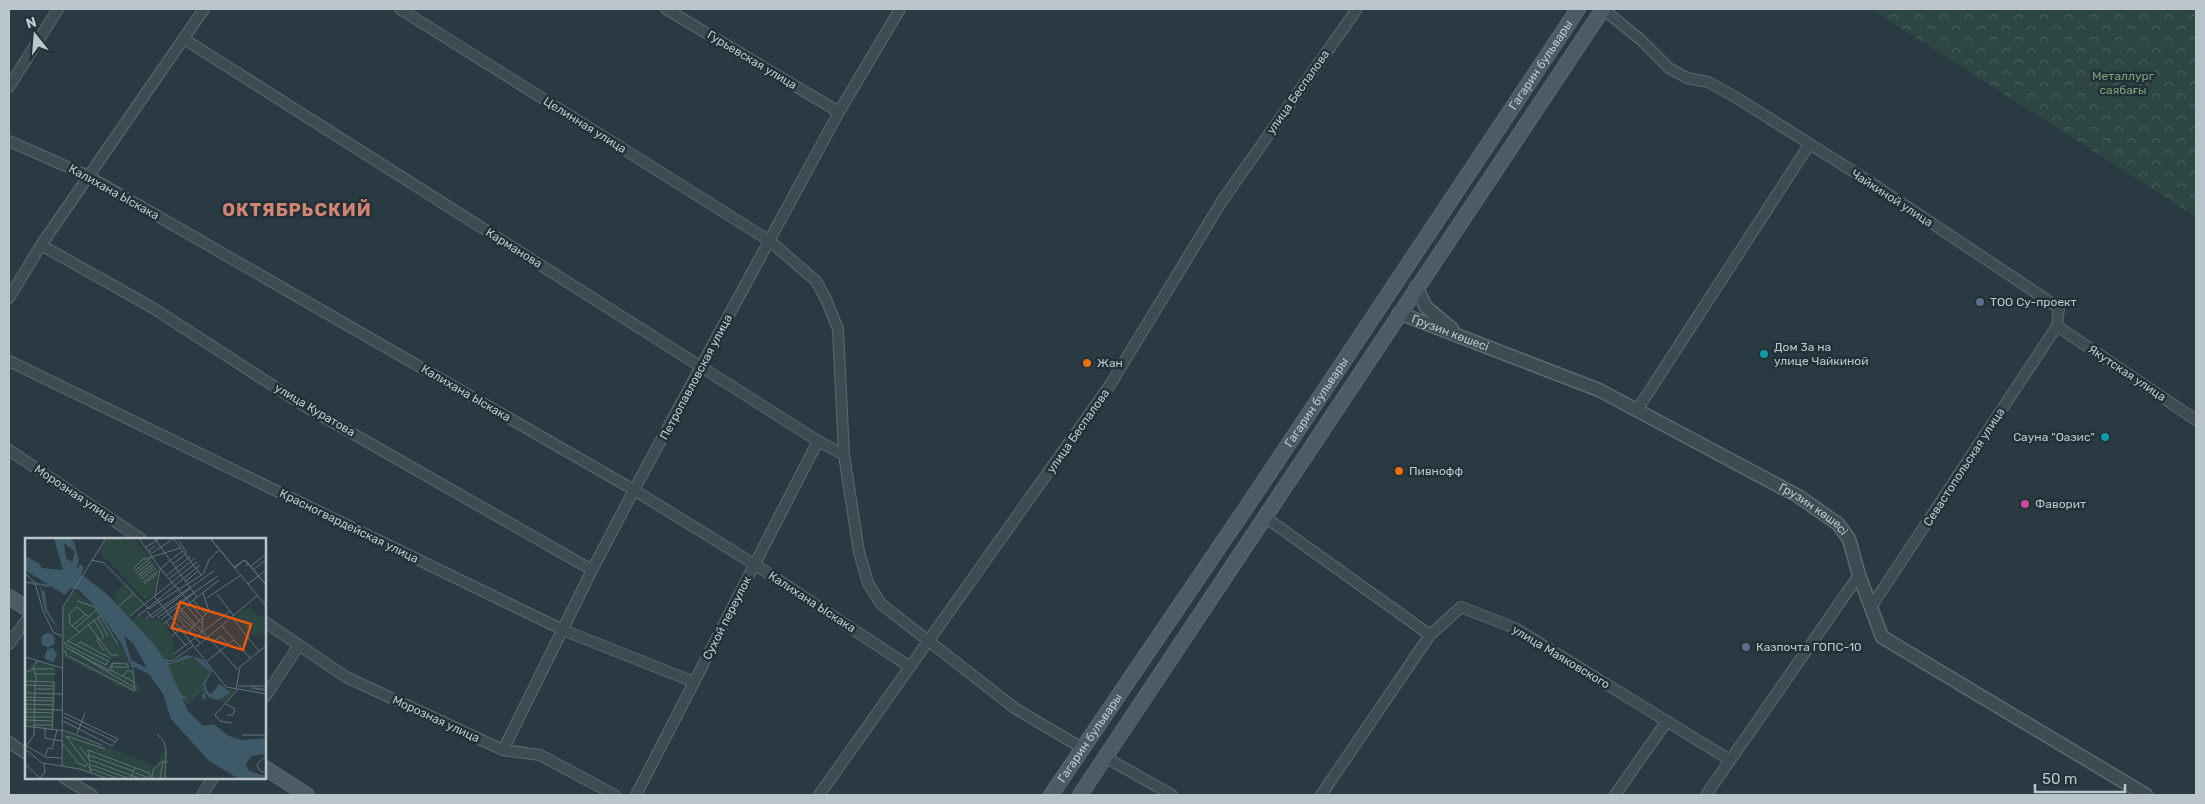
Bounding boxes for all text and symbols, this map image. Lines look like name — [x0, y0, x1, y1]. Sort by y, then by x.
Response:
north arrow — [10, 10, 60, 60]
text: N — [24, 13, 39, 33]
street label: Гагарин бульвары — [1506, 18, 1576, 112]
street label: Гурьевская улица — [705, 28, 799, 92]
street label: улица Беспалова — [1264, 47, 1332, 137]
park label: Металлург саябағы — [2092, 69, 2155, 97]
street label: Целинная улица — [541, 94, 629, 156]
street label: Калихана Ыскака — [66, 161, 162, 223]
street label: Чайкиной улица — [1849, 166, 1935, 230]
district label: ОКТЯБРЬСКИЙ — [222, 199, 372, 221]
street label: Карманова — [483, 225, 545, 271]
place label: ТОО Су-проект — [1990, 295, 2077, 309]
marker: ТОО Су-проект — [1974, 296, 1986, 308]
street label: Петропавловская улица — [657, 312, 735, 442]
street label: Грузин көшесі — [1410, 312, 1491, 354]
place label: Дом 3а на улице Чайкиной — [1774, 340, 1869, 368]
street label: Якутская улица — [2085, 342, 2169, 404]
marker: Дом 3а на улице Чайкиной — [1758, 348, 1770, 360]
street label: Гагарин бульвары — [1282, 355, 1351, 450]
place label: Жан — [1097, 356, 1123, 370]
marker: Жан — [1081, 357, 1093, 369]
street label: Калихана Ыскака — [419, 362, 513, 424]
street label: улица Куратова — [272, 380, 358, 440]
street label: улица Беспалова — [1044, 386, 1112, 476]
street label: Севастопольская улица — [1920, 405, 2008, 529]
place label: Сауна "Оазис" — [2013, 430, 2095, 444]
marker: Сауна "Оазис" — [2099, 431, 2111, 443]
street label: Морозная улица — [32, 462, 118, 526]
place label: Пивнофф — [1409, 464, 1463, 478]
marker: Пивнофф — [1393, 465, 1405, 477]
street label: Грузин көшесі — [1777, 480, 1851, 538]
street label: Красногвардейская улица — [277, 486, 421, 566]
place label: Фаворит — [2035, 497, 2086, 511]
marker: Фаворит — [2019, 498, 2031, 510]
inset map — [25, 538, 266, 779]
street label: Калихана Ыскака — [766, 569, 858, 635]
street label: Сухой переулок — [700, 573, 754, 662]
street label: улица Маяковского — [1510, 622, 1612, 692]
place label: Казпочта ГОПС-10 — [1756, 640, 1862, 654]
marker: Казпочта ГОПС-10 — [1740, 641, 1752, 653]
street label: Гагарин бульвары — [1055, 691, 1125, 785]
street label: Морозная улица — [390, 693, 482, 745]
scale bar — [2035, 762, 2125, 794]
text: 50 m — [2042, 770, 2077, 788]

